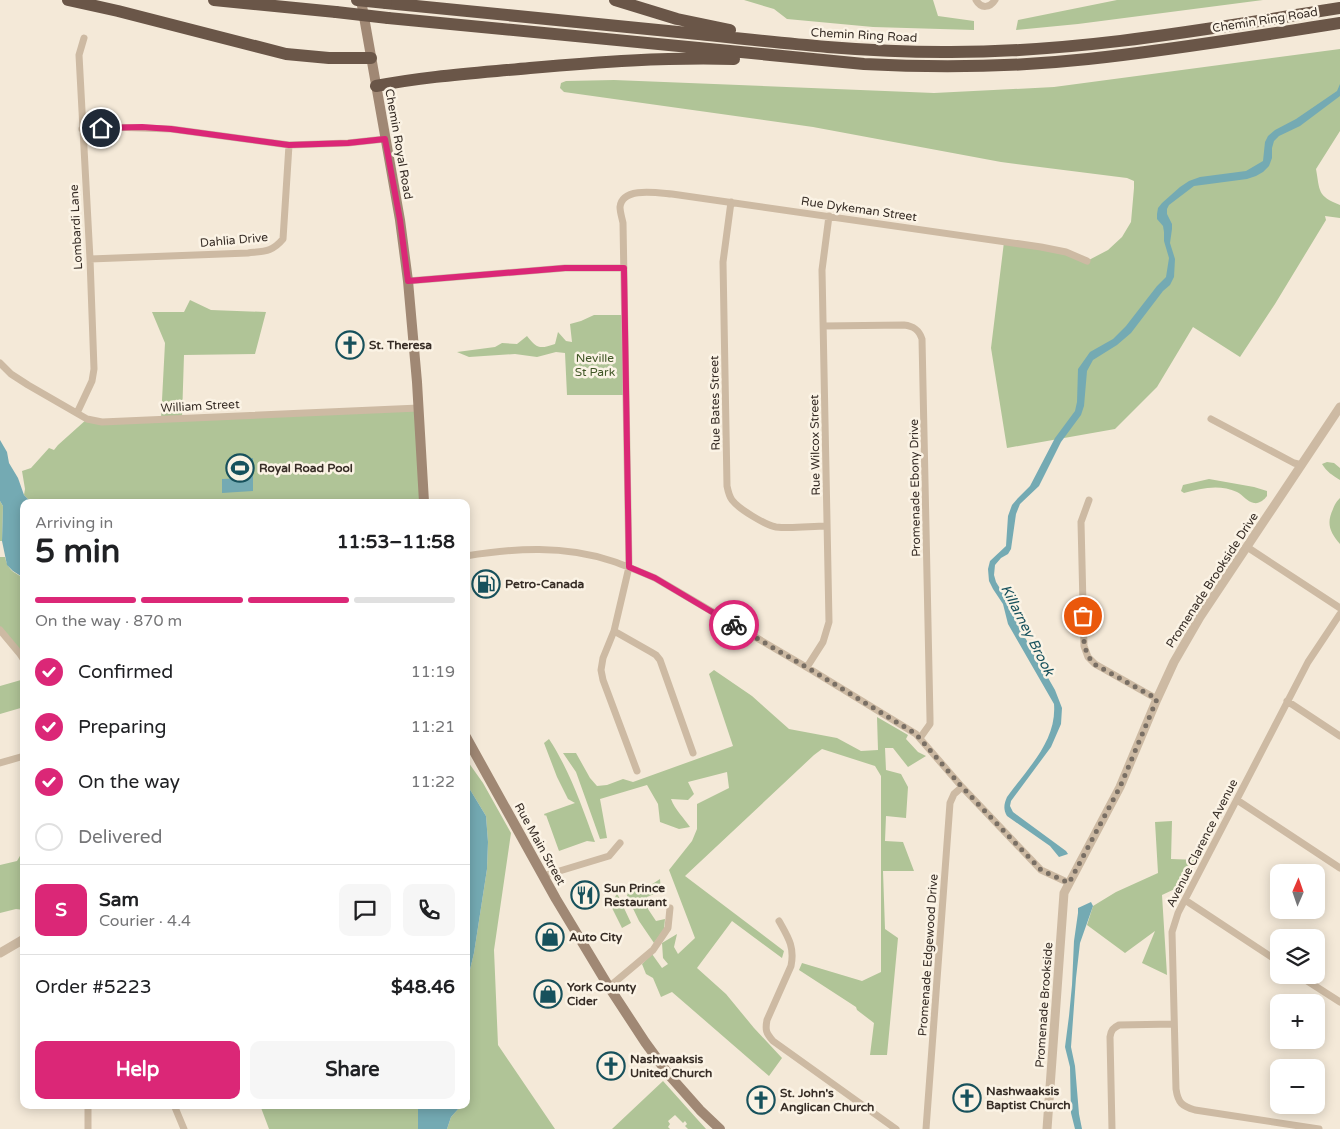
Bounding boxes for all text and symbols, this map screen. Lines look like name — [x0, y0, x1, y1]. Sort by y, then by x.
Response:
street label: Chemin Ring Road — [1211, 5, 1319, 35]
street label: Chemin Ring Road — [810, 25, 918, 45]
street label: Chemin Royal Road — [382, 88, 416, 200]
pin — [80, 107, 122, 149]
icon: home — [87, 114, 115, 142]
street label: Lombardi Lane — [67, 184, 85, 270]
street label: Rue Dykeman Street — [800, 194, 918, 224]
street label: Dahlia Drive — [199, 230, 269, 250]
church icon: St. Theresa — [335, 330, 365, 360]
place label: St. Theresa — [369, 338, 432, 352]
park label: Neville St Park — [575, 351, 616, 379]
street label: Rue Bates Street — [707, 355, 723, 451]
street label: Rue Wilcox Street — [807, 394, 823, 496]
street label: William Street — [160, 397, 240, 415]
street label: Promenade Ebony Drive — [907, 419, 923, 557]
sports icon: Royal Road Pool — [225, 453, 255, 483]
place label: Royal Road Pool — [259, 461, 353, 476]
street label: Promenade Brookside Drive — [1163, 510, 1261, 650]
text: Arriving in — [35, 513, 113, 533]
text: 11:53–11:58 — [337, 531, 455, 553]
text: 5 min — [35, 533, 120, 571]
fuel station icon: Petro-Canada — [471, 569, 501, 599]
place label: Petro-Canada — [505, 577, 585, 591]
water label: Killarney Brook — [997, 582, 1058, 680]
pin — [1062, 595, 1104, 637]
courier — [709, 600, 759, 650]
icon: bag — [1069, 602, 1097, 630]
text: On the way · 870 m — [35, 611, 182, 631]
icon: bike — [720, 611, 748, 639]
icon: check — [35, 658, 63, 686]
text: Confirmed — [78, 661, 173, 683]
text: 11:19 — [411, 662, 455, 682]
icon: check — [35, 713, 63, 741]
text: Preparing — [78, 716, 167, 738]
text: 11:21 — [411, 717, 455, 737]
icon: check — [35, 768, 63, 796]
text: On the way — [78, 771, 180, 793]
text: 11:22 — [411, 772, 455, 792]
street label: Avenue Clarence Avenue — [1164, 776, 1241, 909]
street label: Rue Main Street — [512, 800, 569, 888]
text: Delivered — [78, 826, 163, 848]
north arrow — [1270, 864, 1325, 919]
map controls — [1270, 864, 1325, 1114]
street label: Promenade Edgewood Drive — [915, 873, 941, 1037]
restaurant icon: Sun Prince Restaurant — [570, 880, 600, 910]
place label: Sun Prince Restaurant — [604, 881, 667, 909]
button: chat — [339, 884, 391, 936]
button: phone — [403, 884, 455, 936]
text: Sam — [99, 889, 139, 911]
text: S — [55, 899, 67, 921]
text: Courier · 4.4 — [99, 911, 191, 931]
shop icon: Auto City — [535, 922, 565, 952]
button: layers — [1270, 929, 1325, 984]
place label: Auto City — [569, 930, 623, 945]
street label: Promenade Brookside — [1033, 942, 1055, 1068]
text: Order #5223 — [35, 976, 152, 998]
text: $48.46 — [391, 976, 455, 998]
shop icon: York County Cider — [533, 979, 563, 1009]
place label: York County Cider — [567, 980, 637, 1008]
button: + — [1270, 994, 1325, 1049]
button: Help — [35, 1041, 240, 1099]
button: Share — [250, 1041, 455, 1099]
church icon: Nashwaaksis United Church — [596, 1051, 626, 1081]
place label: Nashwaaksis United Church — [630, 1052, 712, 1080]
button: − — [1270, 1059, 1325, 1114]
church icon: Nashwaaksis Baptist Church — [952, 1083, 982, 1113]
place label: Nashwaaksis Baptist Church — [986, 1084, 1071, 1113]
church icon: St. John's Anglican Church — [746, 1085, 776, 1115]
place label: St. John's Anglican Church — [780, 1086, 874, 1115]

